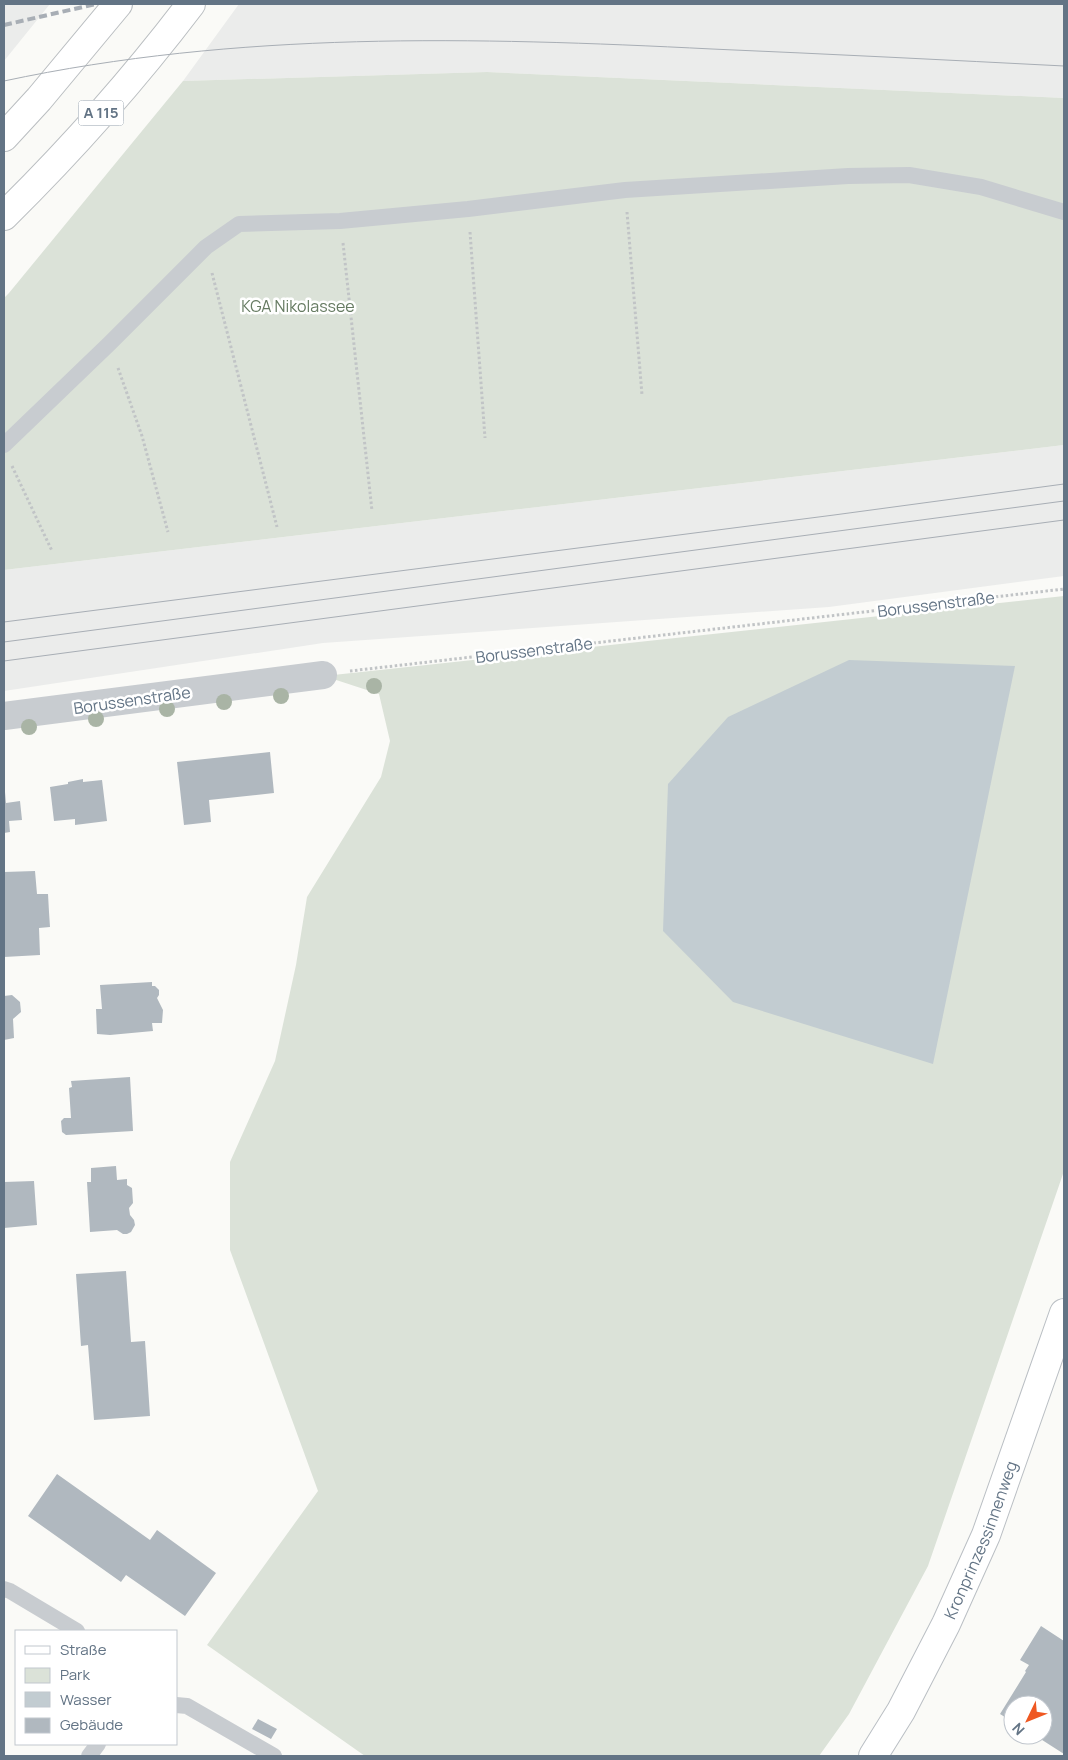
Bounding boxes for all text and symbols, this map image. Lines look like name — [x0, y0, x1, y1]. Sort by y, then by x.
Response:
road number: A 115 — [78, 100, 124, 126]
park label: KGA Nikolassee — [241, 295, 355, 317]
street label: Borussenstraße — [876, 586, 996, 622]
street label: Borussenstraße — [474, 632, 594, 668]
street label: Borussenstraße — [72, 681, 192, 719]
street label: Kronprinzessinnenweg — [939, 1458, 1022, 1622]
legend — [15, 1630, 178, 1745]
text: Straße — [60, 1639, 107, 1660]
text: Park — [60, 1664, 90, 1685]
text: Wasser — [60, 1689, 112, 1710]
north arrow — [1003, 1695, 1053, 1745]
text: Gebäude — [60, 1714, 123, 1735]
text: N — [1008, 1719, 1029, 1739]

